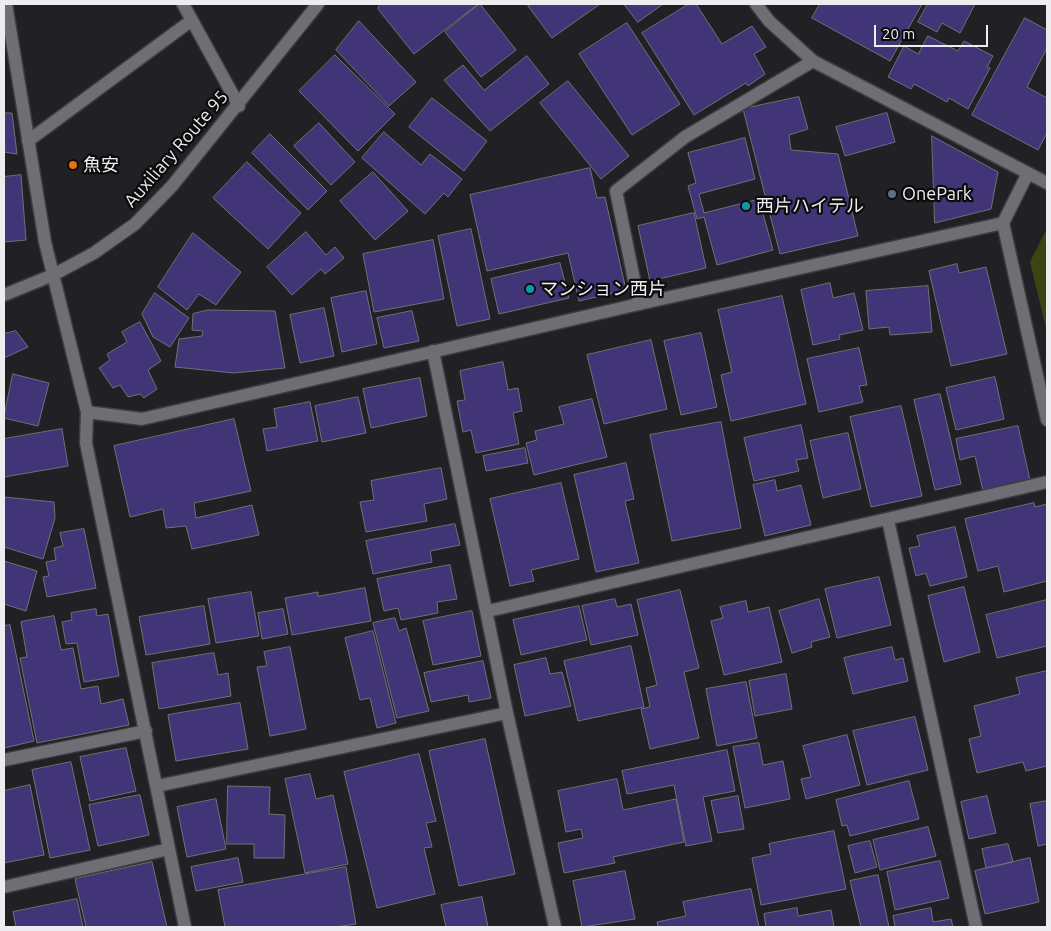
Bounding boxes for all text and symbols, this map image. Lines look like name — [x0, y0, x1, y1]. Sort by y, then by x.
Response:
scale bar — [876, 15, 990, 47]
text: 20 m — [882, 25, 915, 42]
street label: Auxiliary Route 95 — [120, 86, 232, 212]
place label: 魚安 — [83, 154, 119, 176]
marker: 魚安 — [67, 159, 79, 171]
place label: OnePark — [902, 183, 972, 205]
marker: OnePark — [886, 188, 898, 200]
place label: 西片ハイテル — [756, 195, 864, 217]
marker: 西片ハイテル — [740, 200, 752, 212]
place label: マンション西片 — [540, 278, 666, 300]
marker: マンション西片 — [524, 283, 536, 295]

